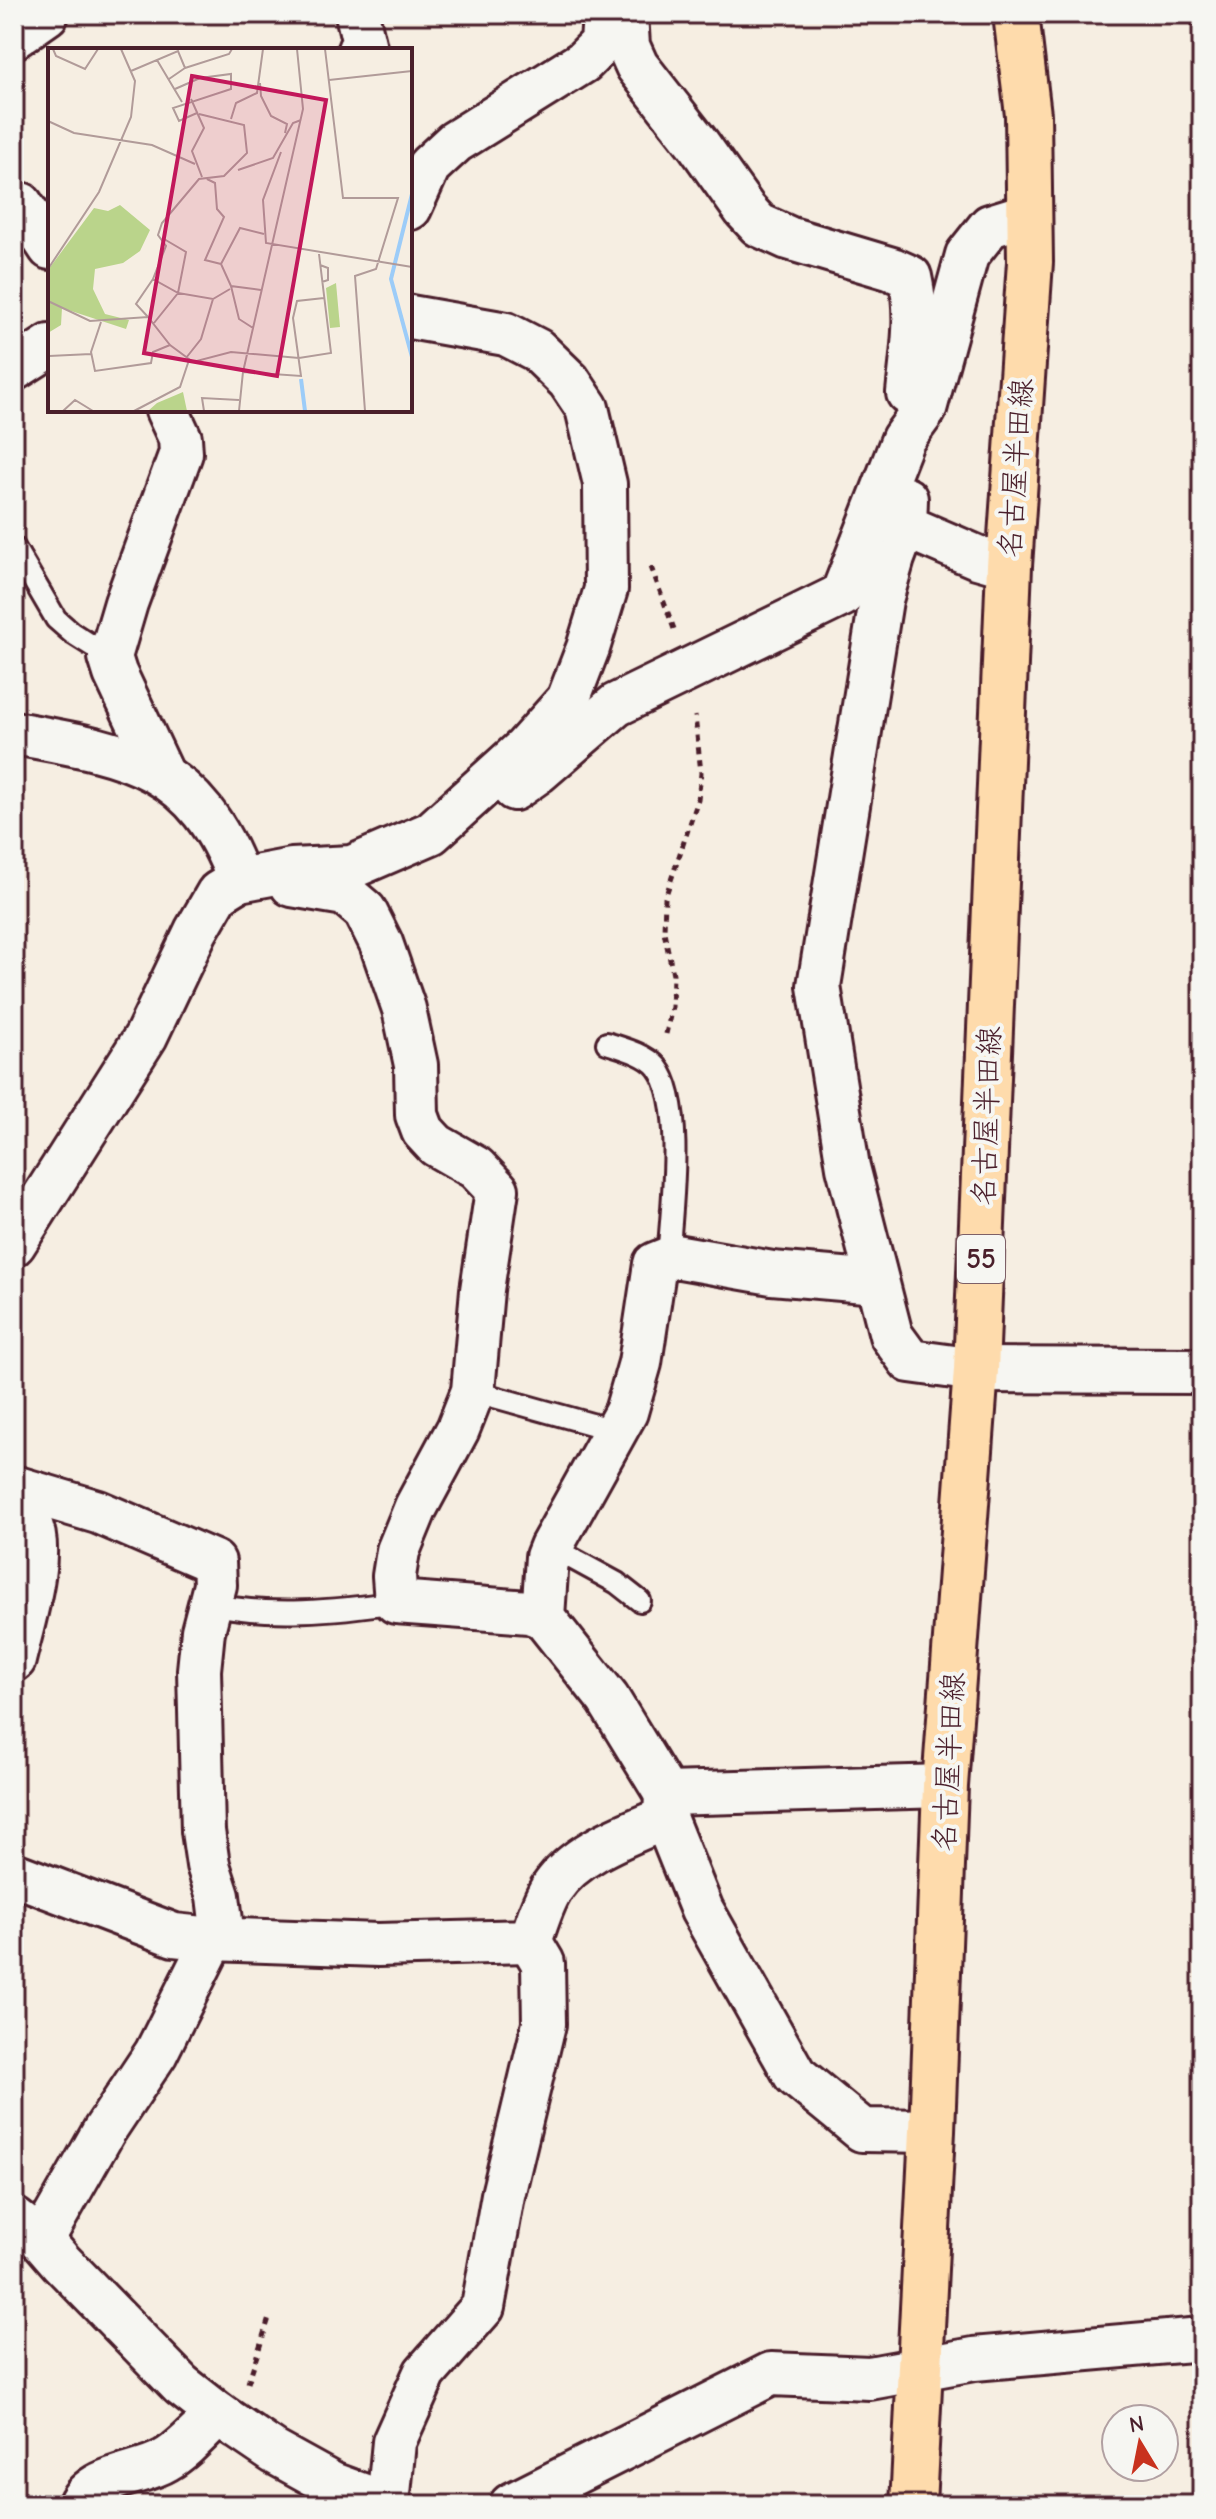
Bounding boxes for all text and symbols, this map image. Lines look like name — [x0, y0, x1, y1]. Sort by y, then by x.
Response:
inset map — [48, 48, 412, 412]
street label: 名古屋半田線 — [992, 377, 1040, 559]
street label: 名古屋半田線 — [966, 1025, 1008, 1207]
road number: 55 — [957, 1235, 1005, 1283]
street label: 名古屋半田線 — [927, 1671, 971, 1853]
north arrow — [1100, 2403, 1180, 2483]
text: N — [1127, 2410, 1146, 2438]

